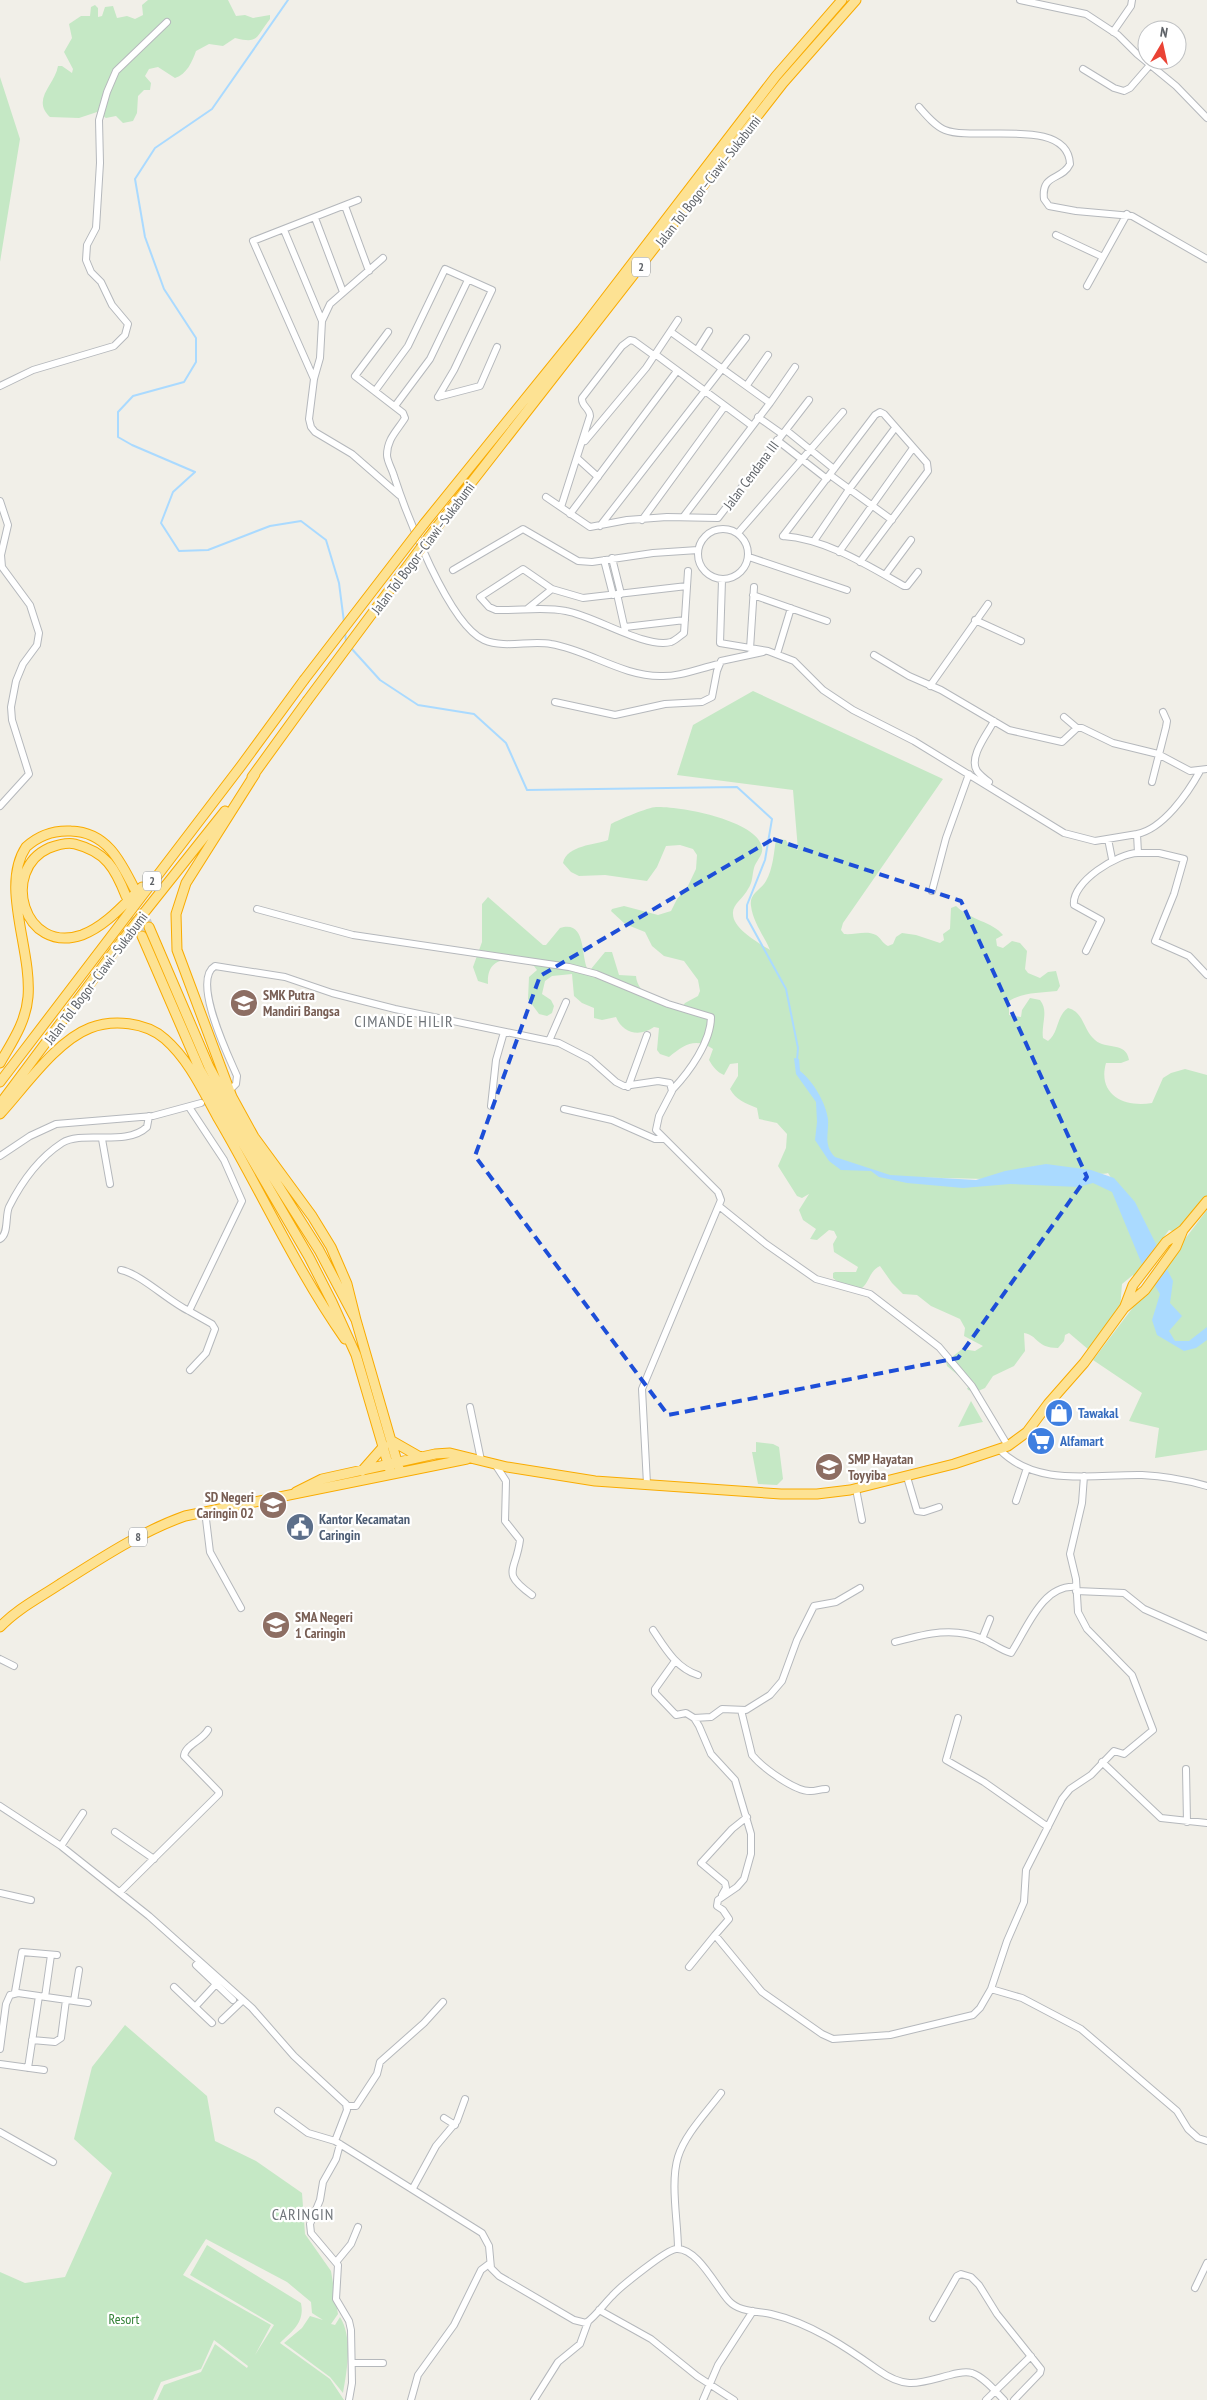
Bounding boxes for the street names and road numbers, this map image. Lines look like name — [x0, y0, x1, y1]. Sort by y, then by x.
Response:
street label: Jalan Tol Bogor–Ciawi–Sukabumi — [651, 112, 765, 251]
road number: 2 — [632, 258, 650, 276]
street label: Jalan Cendana III — [719, 437, 783, 514]
street label: Jalan Tol Bogor–Ciawi–Sukabumi — [367, 478, 479, 618]
road number: 2 — [143, 871, 161, 890]
street label: Jalan Tol Bogor–Ciawi–Sukabumi — [40, 908, 152, 1048]
road number: 8 — [129, 1528, 147, 1546]

